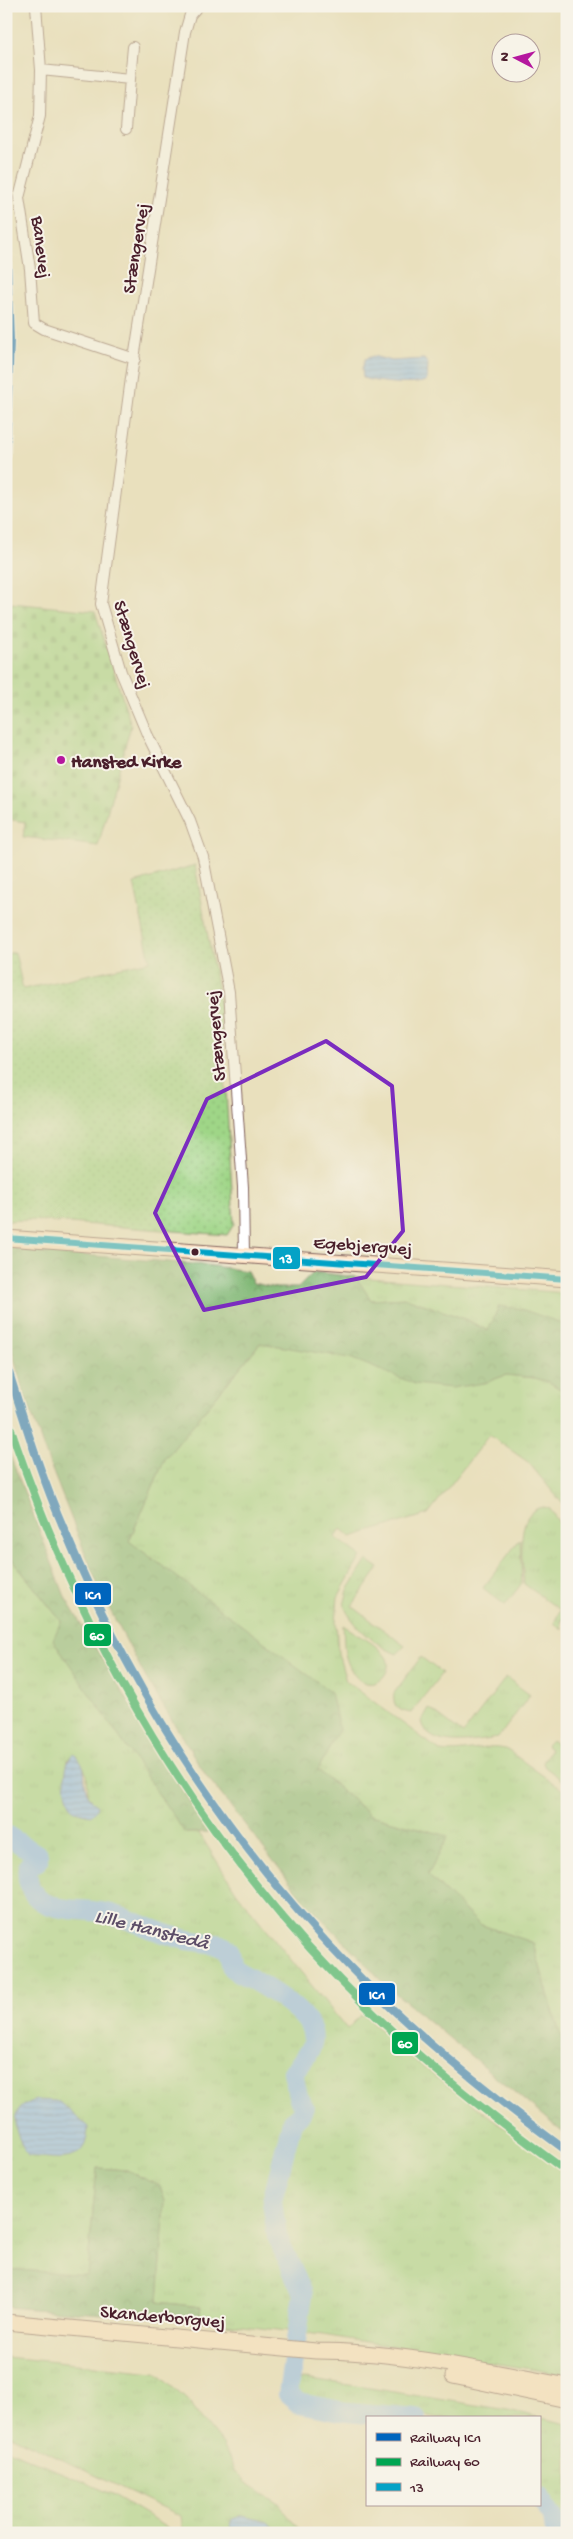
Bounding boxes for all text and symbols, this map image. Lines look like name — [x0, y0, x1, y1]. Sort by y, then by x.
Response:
north arrow — [490, 32, 540, 82]
text: N — [497, 51, 514, 62]
street label: Stængervej — [119, 202, 156, 295]
street label: Banevej — [24, 214, 55, 280]
street label: Stængervej — [106, 598, 155, 692]
place label: Hansted Kirke — [71, 752, 182, 775]
marker: Hansted Kirke — [55, 754, 67, 766]
street label: Stængervej — [202, 989, 233, 1082]
street label: Egebjergvej — [313, 1233, 413, 1262]
line badge: 13 — [272, 1246, 301, 1270]
unlabelled marker — [190, 1247, 200, 1257]
text: 13 — [279, 1252, 292, 1269]
line badge: IC1 — [74, 1582, 112, 1606]
text: IC1 — [85, 1588, 102, 1605]
line badge: 60 — [83, 1623, 112, 1647]
text: 60 — [89, 1629, 105, 1646]
water label: Lille Hanstedå — [92, 1906, 212, 1957]
line badge: IC1 — [358, 1982, 396, 2006]
text: IC1 — [369, 1988, 386, 2005]
line badge: 60 — [391, 2031, 419, 2055]
text: 60 — [397, 2037, 413, 2054]
street label: Skanderborgvej — [99, 2302, 226, 2335]
legend — [366, 2416, 540, 2506]
text: Railway IC1 — [410, 2430, 481, 2448]
text: Railway 60 — [410, 2454, 480, 2472]
text: 13 — [409, 2480, 424, 2498]

